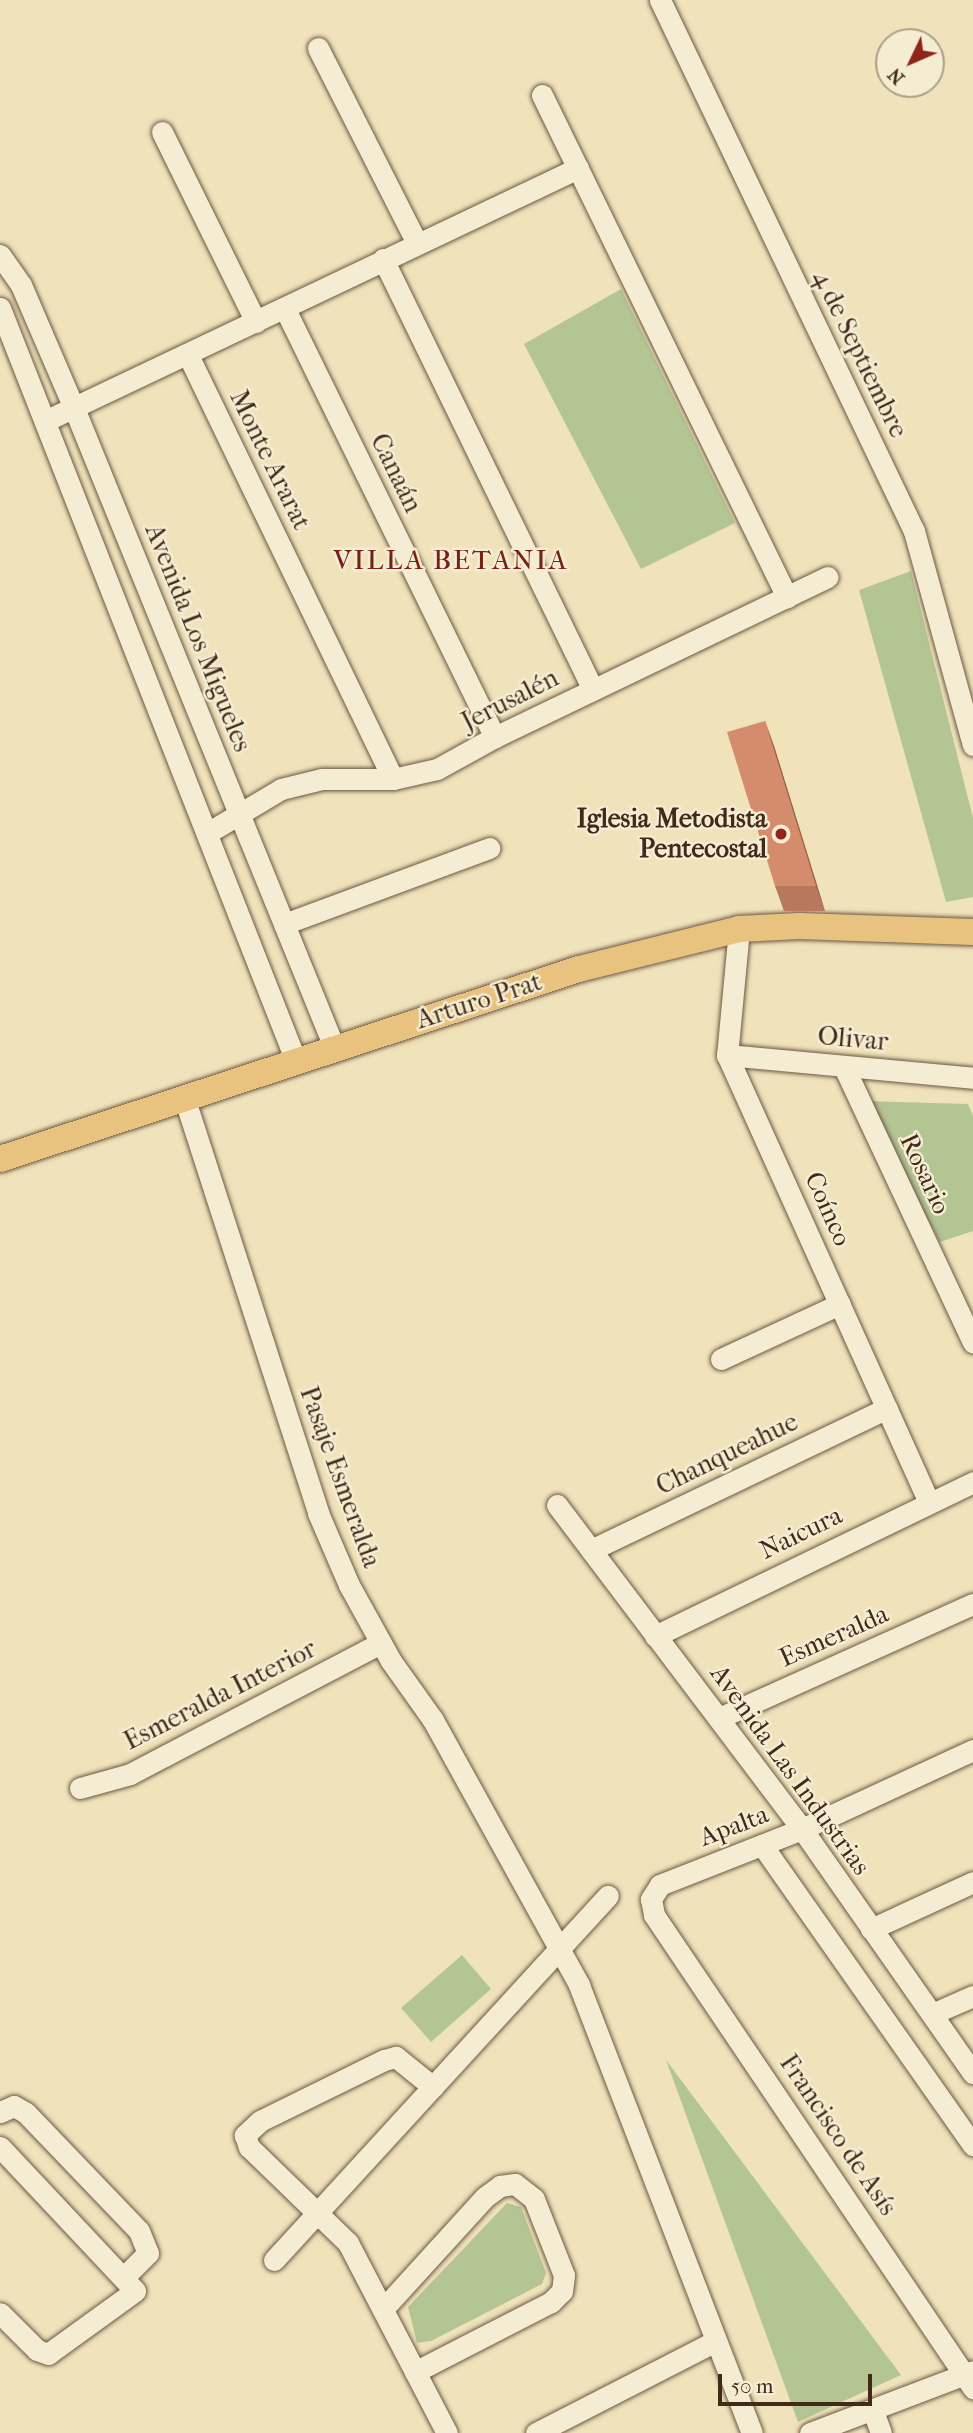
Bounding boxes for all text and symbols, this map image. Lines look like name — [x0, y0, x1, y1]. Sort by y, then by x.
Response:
north arrow — [875, 28, 945, 98]
text: N — [883, 63, 909, 89]
street label: 4 de Septiembre — [806, 265, 914, 443]
street label: Monte Ararat — [223, 385, 317, 535]
street label: Canaán — [364, 429, 428, 517]
street label: Avenida Los Migueles — [138, 520, 258, 756]
district label: VILLA BETANIA — [335, 543, 567, 577]
street label: Jerusalén — [456, 662, 564, 738]
place label: Iglesia Metodista Pentecostal — [577, 803, 767, 864]
marker: Iglesia Metodista Pentecostal — [773, 826, 789, 842]
street label: Arturo Prat — [412, 966, 546, 1036]
street label: Olivar — [816, 1020, 890, 1058]
street label: Rosario — [893, 1129, 957, 1219]
street label: Coínco — [798, 1167, 858, 1251]
street label: Pasaje Esmeralda — [293, 1382, 387, 1572]
street label: Chanqueahue — [651, 1406, 803, 1502]
street label: Naicura — [755, 1500, 847, 1566]
street label: Esmeralda — [775, 1598, 893, 1674]
street label: Esmeralda Interior — [119, 1633, 321, 1757]
street label: Avenida Las Industrias — [703, 1659, 877, 1881]
street label: Apalta — [695, 1799, 773, 1853]
street label: Francisco de Asís — [773, 2049, 903, 2221]
scale bar — [721, 2360, 875, 2404]
text: 50 m — [731, 2374, 774, 2398]

